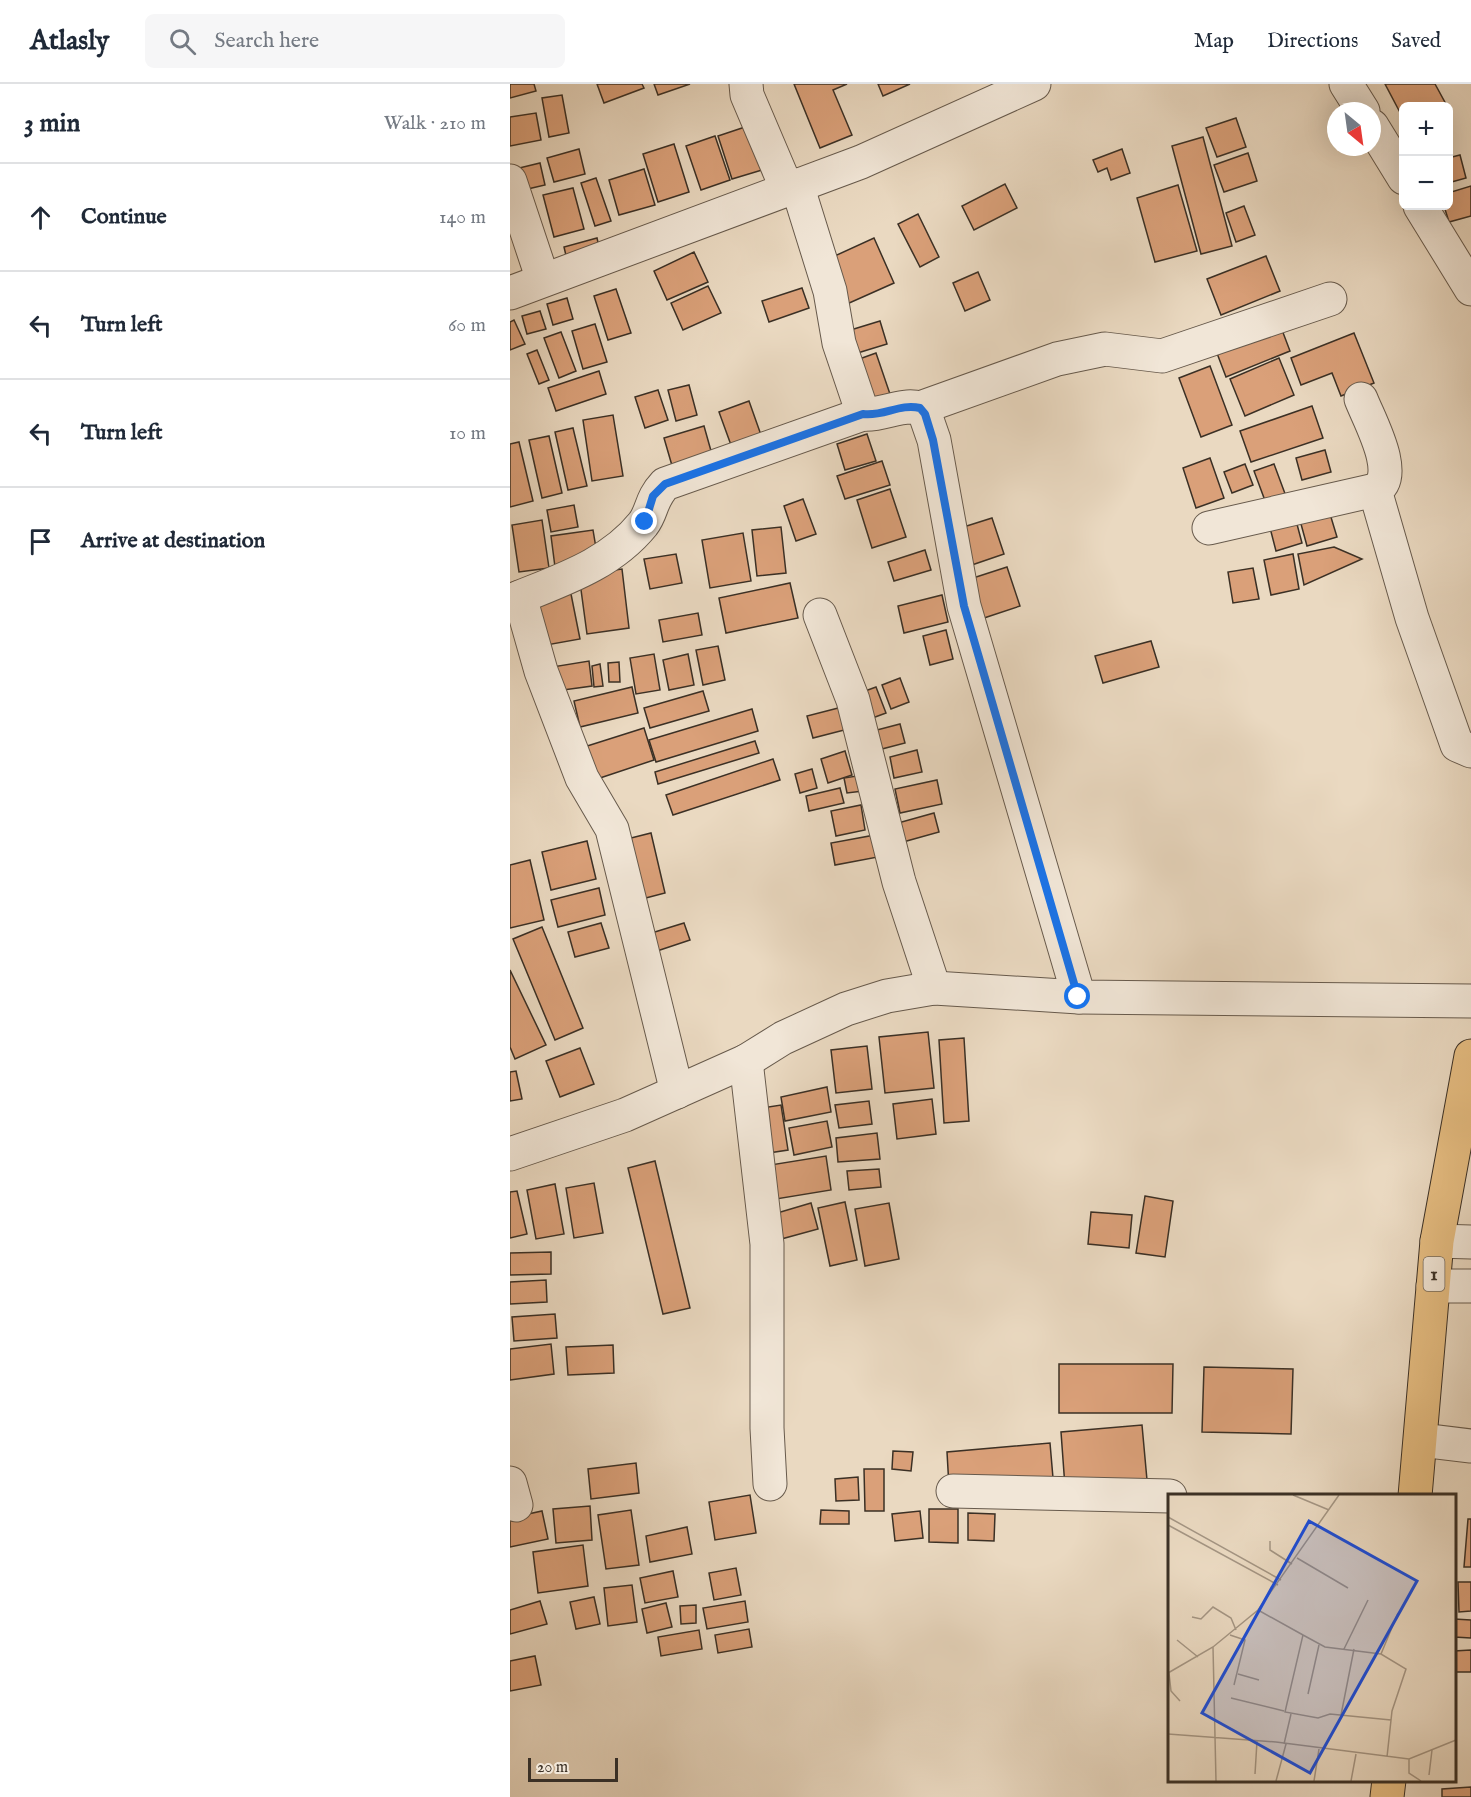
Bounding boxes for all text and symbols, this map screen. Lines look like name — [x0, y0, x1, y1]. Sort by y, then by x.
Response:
search box — [145, 14, 565, 68]
text: Atlasly — [30, 24, 109, 59]
icon: search — [166, 25, 199, 58]
text: Search here — [214, 27, 319, 55]
text: Map — [1194, 28, 1234, 55]
text: Directions — [1267, 28, 1358, 55]
text: Saved — [1391, 28, 1441, 55]
north arrow — [1327, 102, 1381, 156]
map controls — [1399, 102, 1453, 210]
button: + — [1399, 102, 1453, 156]
text: 3 min — [24, 107, 80, 140]
text: Walk · 210 m — [384, 111, 486, 136]
button: − — [1399, 156, 1453, 210]
icon: ahead — [24, 201, 57, 234]
text: Continue — [81, 203, 167, 231]
text: 140 m — [439, 205, 486, 230]
icon: left — [24, 309, 57, 342]
text: Turn left — [81, 311, 163, 339]
text: 60 m — [448, 313, 486, 338]
icon: left — [24, 417, 57, 450]
text: Turn left — [81, 419, 163, 447]
text: 10 m — [449, 421, 486, 446]
route end — [631, 508, 657, 534]
icon: arrive — [24, 525, 57, 558]
text: Arrive at destination — [81, 527, 265, 555]
route start — [1064, 983, 1090, 1009]
road number: 1 — [1424, 1257, 1444, 1291]
inset map — [1168, 1494, 1456, 1782]
scale bar — [528, 1755, 618, 1782]
text: 20 m — [537, 1758, 568, 1778]

